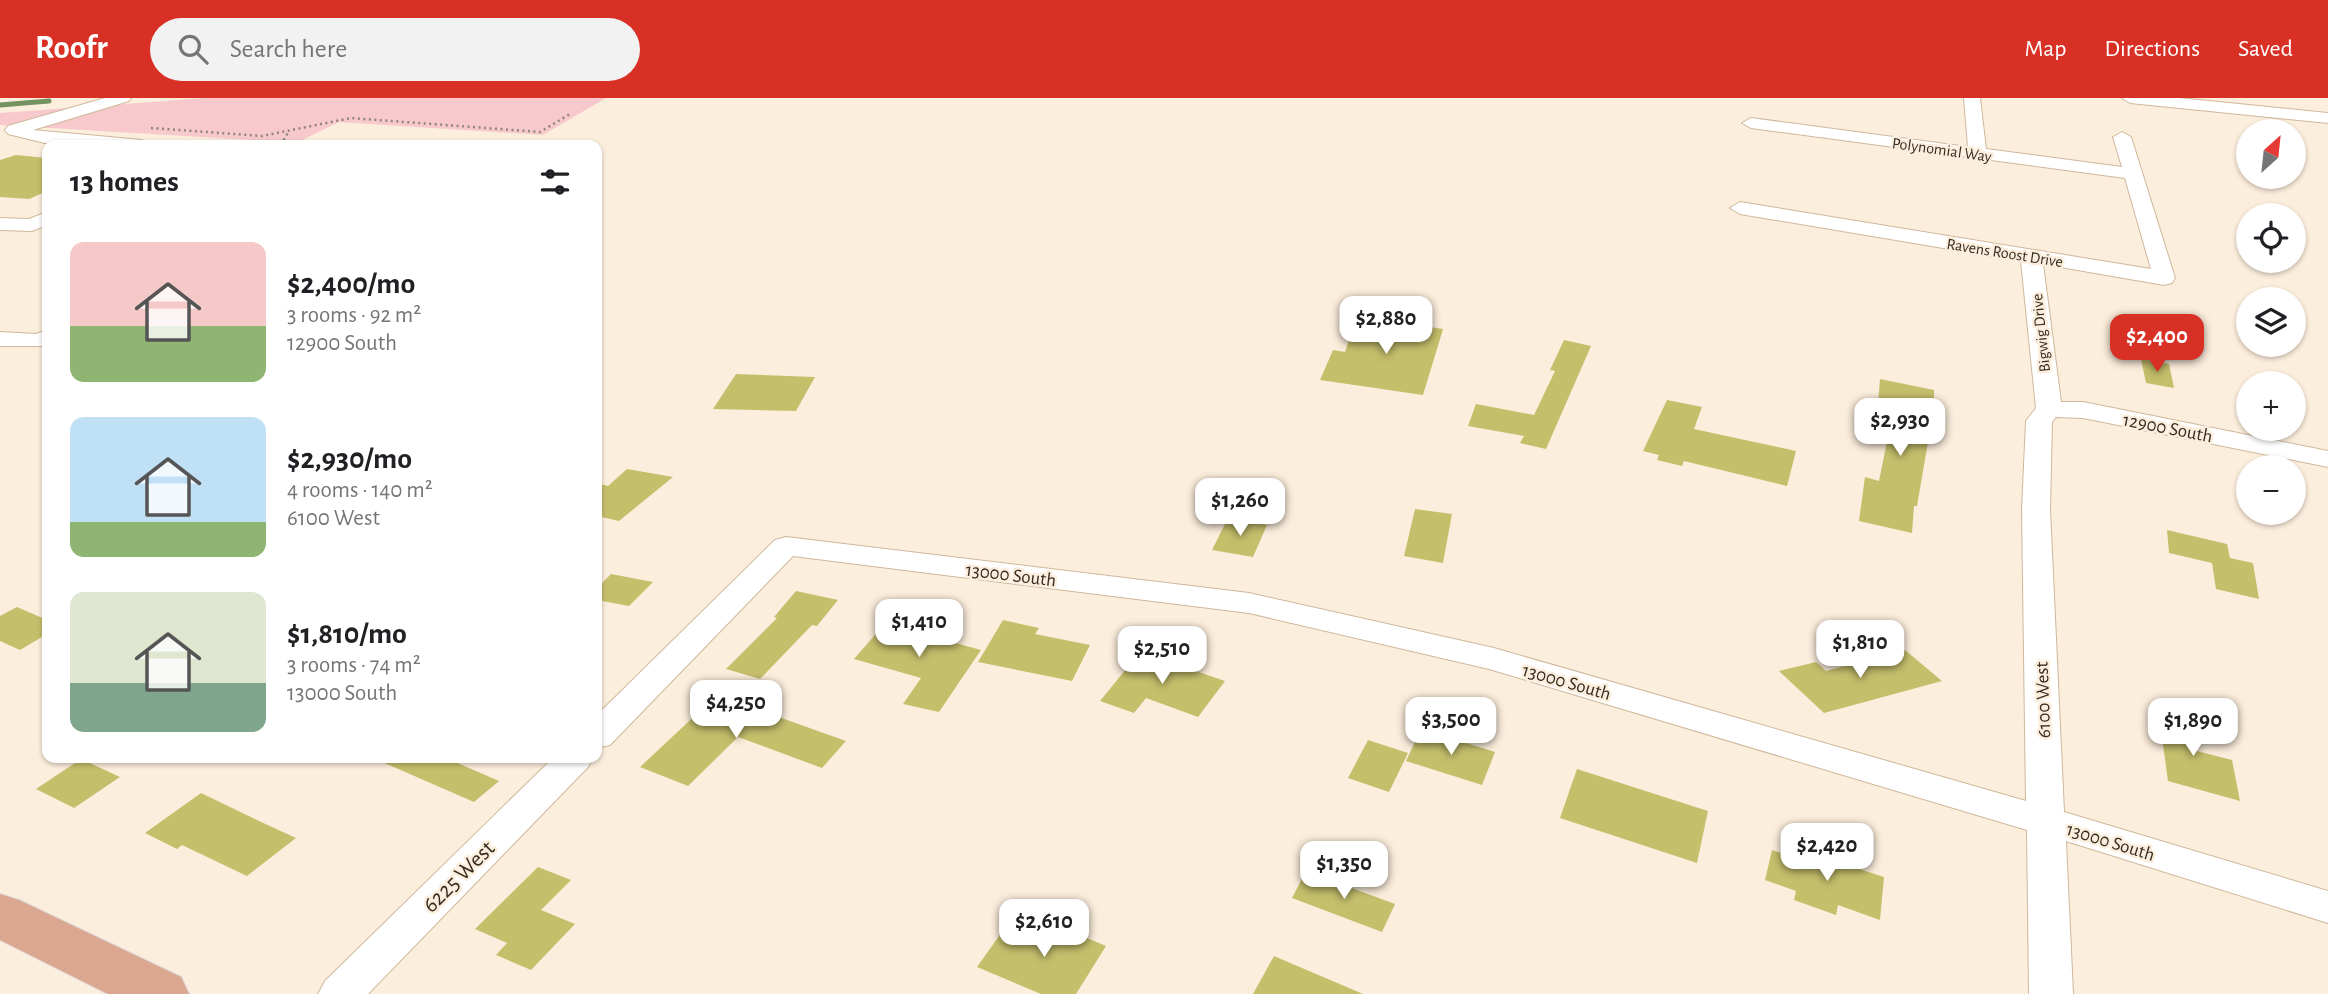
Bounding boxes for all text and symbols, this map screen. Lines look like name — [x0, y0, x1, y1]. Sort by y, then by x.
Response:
search box — [150, 18, 640, 81]
icon: search — [174, 30, 212, 68]
text: Roofr — [35, 32, 108, 65]
text: Search here — [230, 36, 347, 62]
text: Map — [2024, 37, 2066, 61]
text: Directions — [2104, 37, 2200, 61]
text: Saved — [2238, 37, 2293, 61]
north arrow — [2236, 119, 2306, 189]
map controls — [2236, 119, 2306, 525]
street label: Polynomial Way — [1891, 135, 1993, 166]
icon: filters — [536, 163, 574, 201]
text: 13 homes — [70, 167, 179, 197]
button: locate — [2236, 203, 2306, 273]
street label: Ravens Roost Drive — [1946, 236, 2064, 270]
text: $2,400/mo — [287, 269, 415, 299]
icon: home — [126, 270, 210, 354]
button: layers — [2236, 287, 2306, 357]
street label: Bigwig Drive — [2029, 293, 2053, 373]
pin: $2,880 — [1329, 296, 1443, 356]
text: 3 rooms · 92 m² — [287, 304, 421, 327]
text: $2,880 — [1355, 307, 1417, 330]
pin: $2,400 — [2100, 314, 2214, 374]
text: $2,400 — [2126, 325, 2188, 348]
text: 12900 South — [287, 332, 397, 355]
button: + — [2236, 371, 2306, 441]
pin: $2,930 — [1843, 398, 1957, 458]
text: $2,930 — [1870, 409, 1930, 432]
street label: 12900 South — [2121, 410, 2214, 446]
text: $2,930/mo — [287, 444, 412, 474]
icon: home — [126, 445, 210, 529]
button: − — [2236, 455, 2306, 525]
pin: $1,260 — [1183, 478, 1297, 538]
text: 4 rooms · 140 m² — [287, 479, 433, 502]
text: $1,260 — [1211, 489, 1269, 512]
text: 6100 West — [287, 507, 380, 530]
street label: 13000 South — [964, 561, 1057, 590]
pin: $1,410 — [862, 600, 976, 659]
text: $1,410 — [891, 610, 947, 633]
text: $1,810/mo — [287, 619, 407, 649]
icon: home — [126, 620, 210, 704]
pin: $1,810 — [1803, 620, 1917, 680]
pin: $2,510 — [1105, 626, 1219, 686]
text: $1,810 — [1832, 631, 1888, 654]
text: $2,510 — [1134, 637, 1190, 660]
text: 3 rooms · 74 m² — [287, 654, 421, 677]
street label: 13000 South — [1520, 661, 1613, 704]
street label: 6100 West — [2033, 661, 2054, 739]
pin: $4,250 — [679, 680, 793, 740]
text: 13000 South — [287, 682, 397, 705]
text: $4,250 — [706, 691, 766, 714]
pin: $3,500 — [1394, 698, 1508, 757]
pin: $1,890 — [2136, 698, 2250, 758]
text: $3,500 — [1421, 708, 1481, 731]
text: $1,890 — [2164, 709, 2222, 732]
street label: 13000 South — [2064, 820, 2157, 865]
pin: $2,420 — [1770, 824, 1884, 883]
text: $2,420 — [1797, 834, 1857, 857]
street label: 6225 West — [419, 836, 500, 917]
pin: $1,350 — [1287, 842, 1401, 901]
text: $1,350 — [1316, 852, 1372, 875]
pin: $2,610 — [987, 900, 1101, 959]
text: $2,610 — [1015, 910, 1073, 933]

